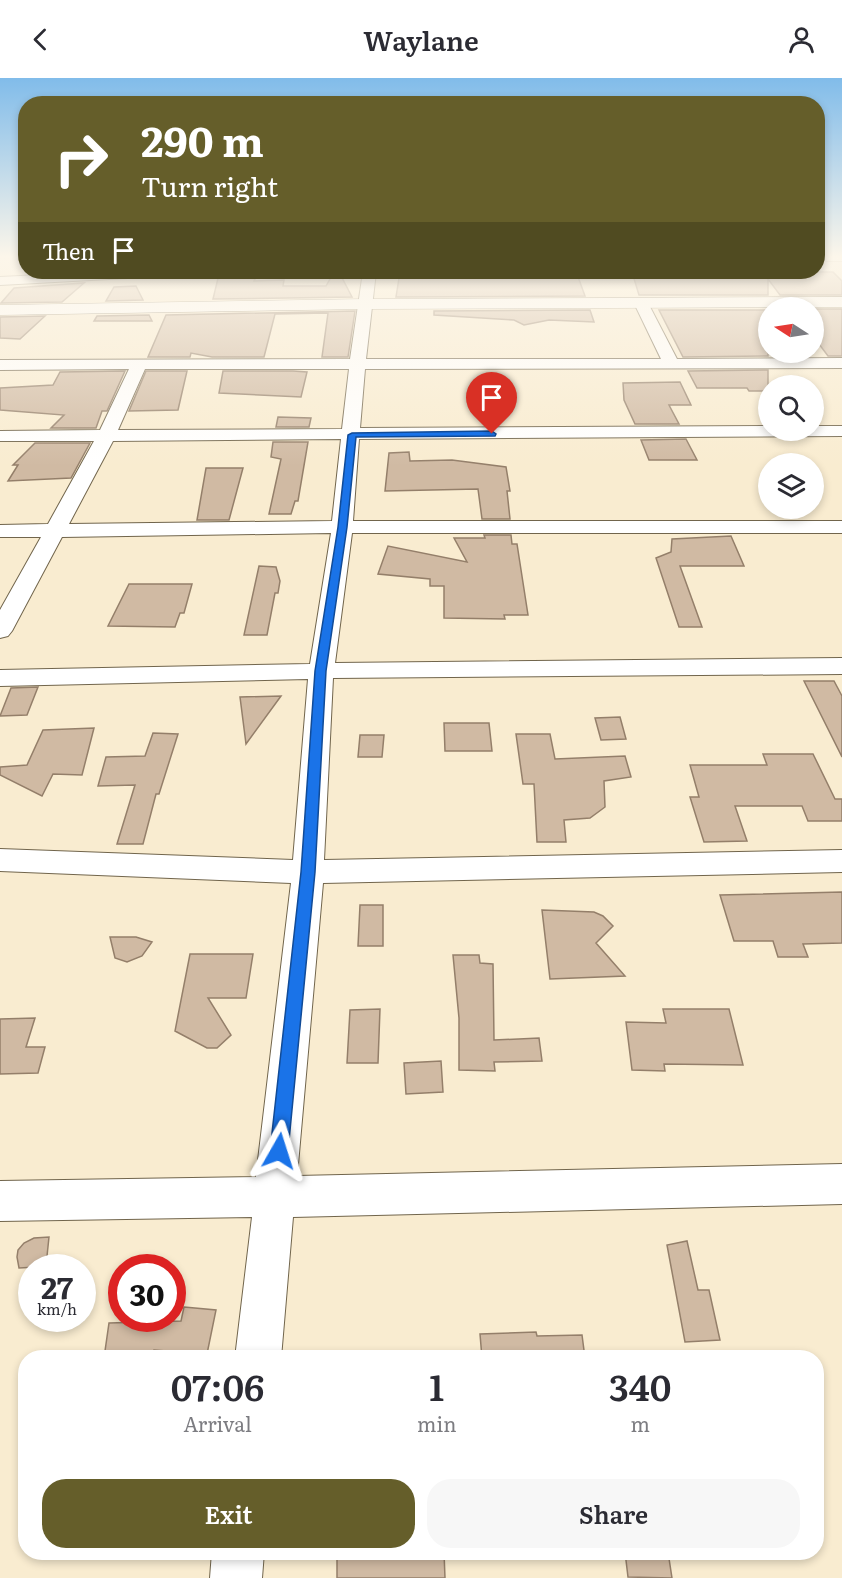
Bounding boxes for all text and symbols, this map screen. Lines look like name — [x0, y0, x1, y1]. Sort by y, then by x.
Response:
text: Waylane — [363, 19, 479, 59]
icon: back — [24, 23, 57, 56]
icon: person — [785, 23, 818, 56]
text: 290 m — [141, 108, 264, 170]
icon: right — [42, 120, 120, 198]
text: Turn right — [141, 165, 278, 205]
text: Then — [42, 234, 95, 267]
icon: arrive — [107, 234, 140, 267]
north arrow — [758, 297, 824, 363]
map controls — [758, 297, 824, 519]
pin — [466, 372, 517, 434]
button: search — [758, 375, 824, 441]
icon: arrive — [475, 381, 508, 414]
button: layers — [758, 453, 824, 519]
position arrow — [247, 1119, 311, 1183]
speed limit sign: 30 — [108, 1254, 186, 1332]
text: 27 — [41, 1264, 73, 1308]
text: km/h — [37, 1297, 77, 1320]
text: 07:06 — [171, 1359, 264, 1412]
text: 1 — [429, 1359, 444, 1412]
text: 340 — [609, 1359, 671, 1412]
text: Arrival — [183, 1408, 252, 1438]
text: min — [417, 1408, 456, 1438]
text: m — [630, 1408, 650, 1438]
button: Exit — [42, 1479, 415, 1548]
button: Share — [427, 1479, 800, 1548]

